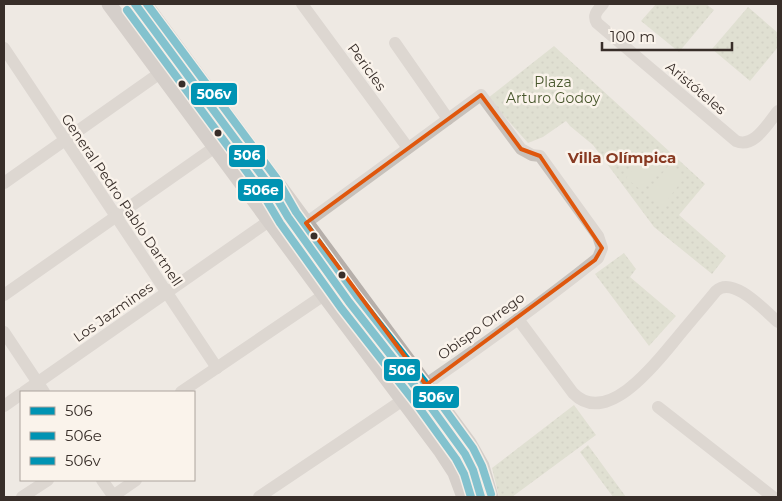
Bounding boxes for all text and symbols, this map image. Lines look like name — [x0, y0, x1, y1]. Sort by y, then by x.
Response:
scale bar — [602, 20, 732, 52]
text: 100 m — [610, 27, 655, 46]
street label: Pericles — [344, 40, 390, 94]
street label: Aristóteles — [662, 58, 730, 119]
park label: Plaza Arturo Godoy — [506, 73, 600, 107]
unlabelled marker — [177, 79, 187, 89]
line badge: 506v — [190, 82, 238, 106]
text: 506v — [197, 85, 232, 103]
street label: General Pedro Pablo Dartnell — [57, 110, 187, 290]
unlabelled marker — [213, 128, 223, 138]
line badge: 506 — [228, 144, 266, 168]
text: 506 — [234, 146, 260, 164]
district label: Villa Olímpica — [567, 148, 676, 167]
line badge: 506e — [237, 178, 284, 202]
text: 506e — [243, 181, 279, 199]
unlabelled marker — [309, 231, 319, 241]
unlabelled marker — [337, 270, 347, 280]
street label: Los Jazmines — [70, 278, 156, 346]
street label: Obispo Orrego — [434, 288, 528, 364]
line badge: 506 — [383, 358, 421, 382]
text: 506 — [389, 361, 415, 379]
line badge: 506v — [412, 385, 460, 409]
text: 506v — [419, 388, 454, 406]
legend — [20, 391, 195, 481]
text: 506 — [65, 401, 93, 420]
text: 506e — [65, 426, 102, 445]
text: 506v — [65, 451, 101, 470]

